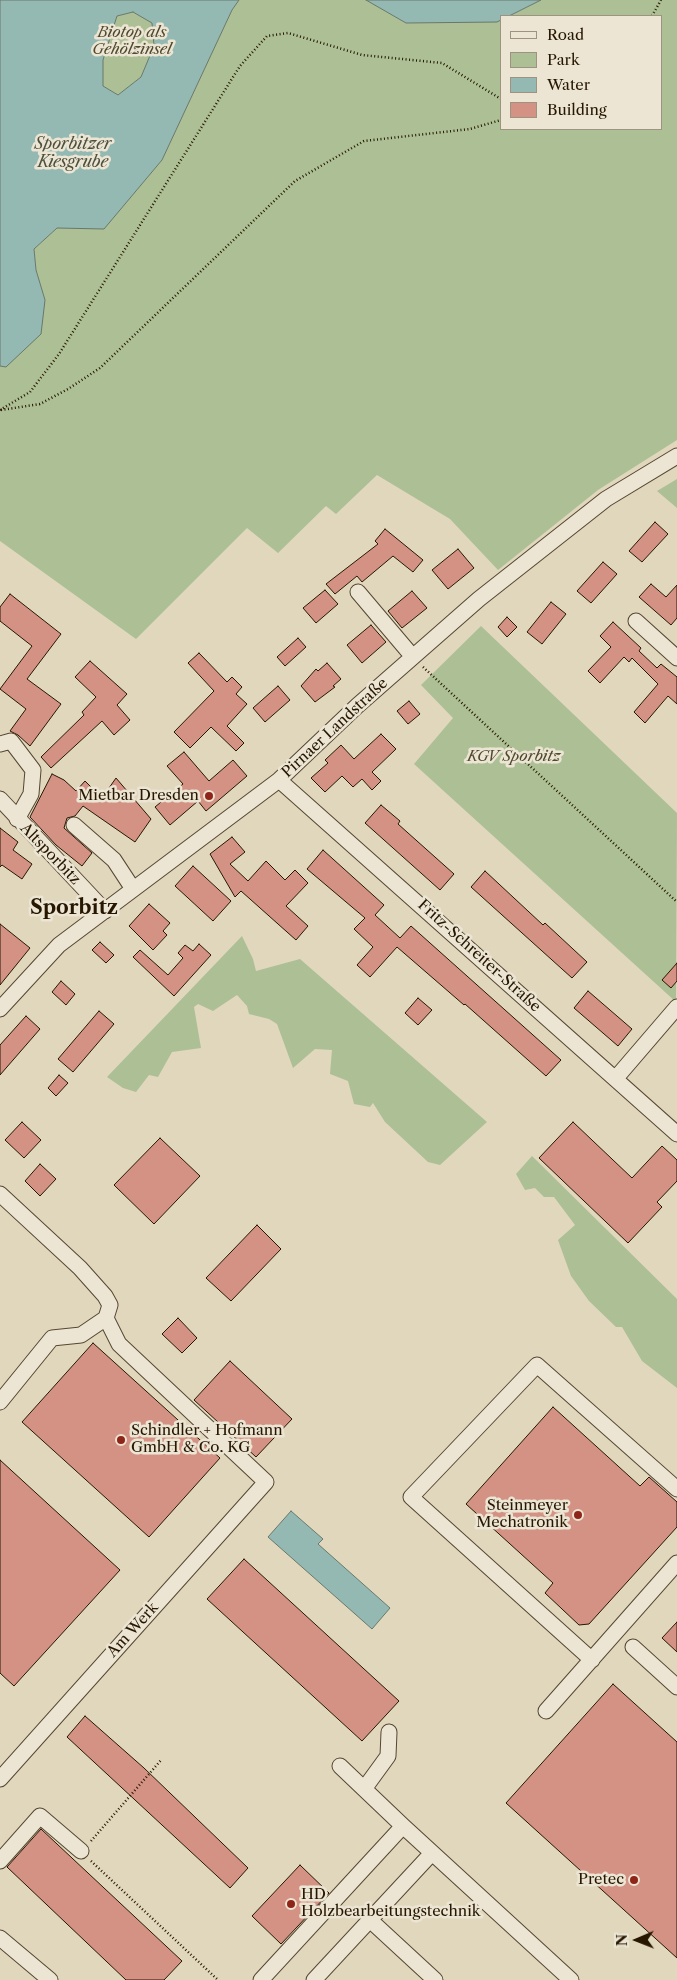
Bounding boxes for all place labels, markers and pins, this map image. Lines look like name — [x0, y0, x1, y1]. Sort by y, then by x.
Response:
place label: Mietbar Dresden — [78, 787, 199, 805]
marker: Mietbar Dresden — [203, 790, 215, 802]
place label: Schindler + Hofmann GmbH & Co. KG — [131, 1422, 283, 1457]
marker: Schindler + Hofmann GmbH & Co. KG — [115, 1434, 127, 1446]
place label: Steinmeyer Mechatronik — [476, 1497, 568, 1532]
marker: Steinmeyer Mechatronik — [572, 1509, 584, 1521]
place label: Pretec — [578, 1871, 624, 1889]
marker: Pretec — [628, 1874, 640, 1886]
place label: HD Holzbearbeitungstechnik — [301, 1886, 480, 1921]
marker: HD Holzbearbeitungstechnik — [285, 1898, 297, 1910]

